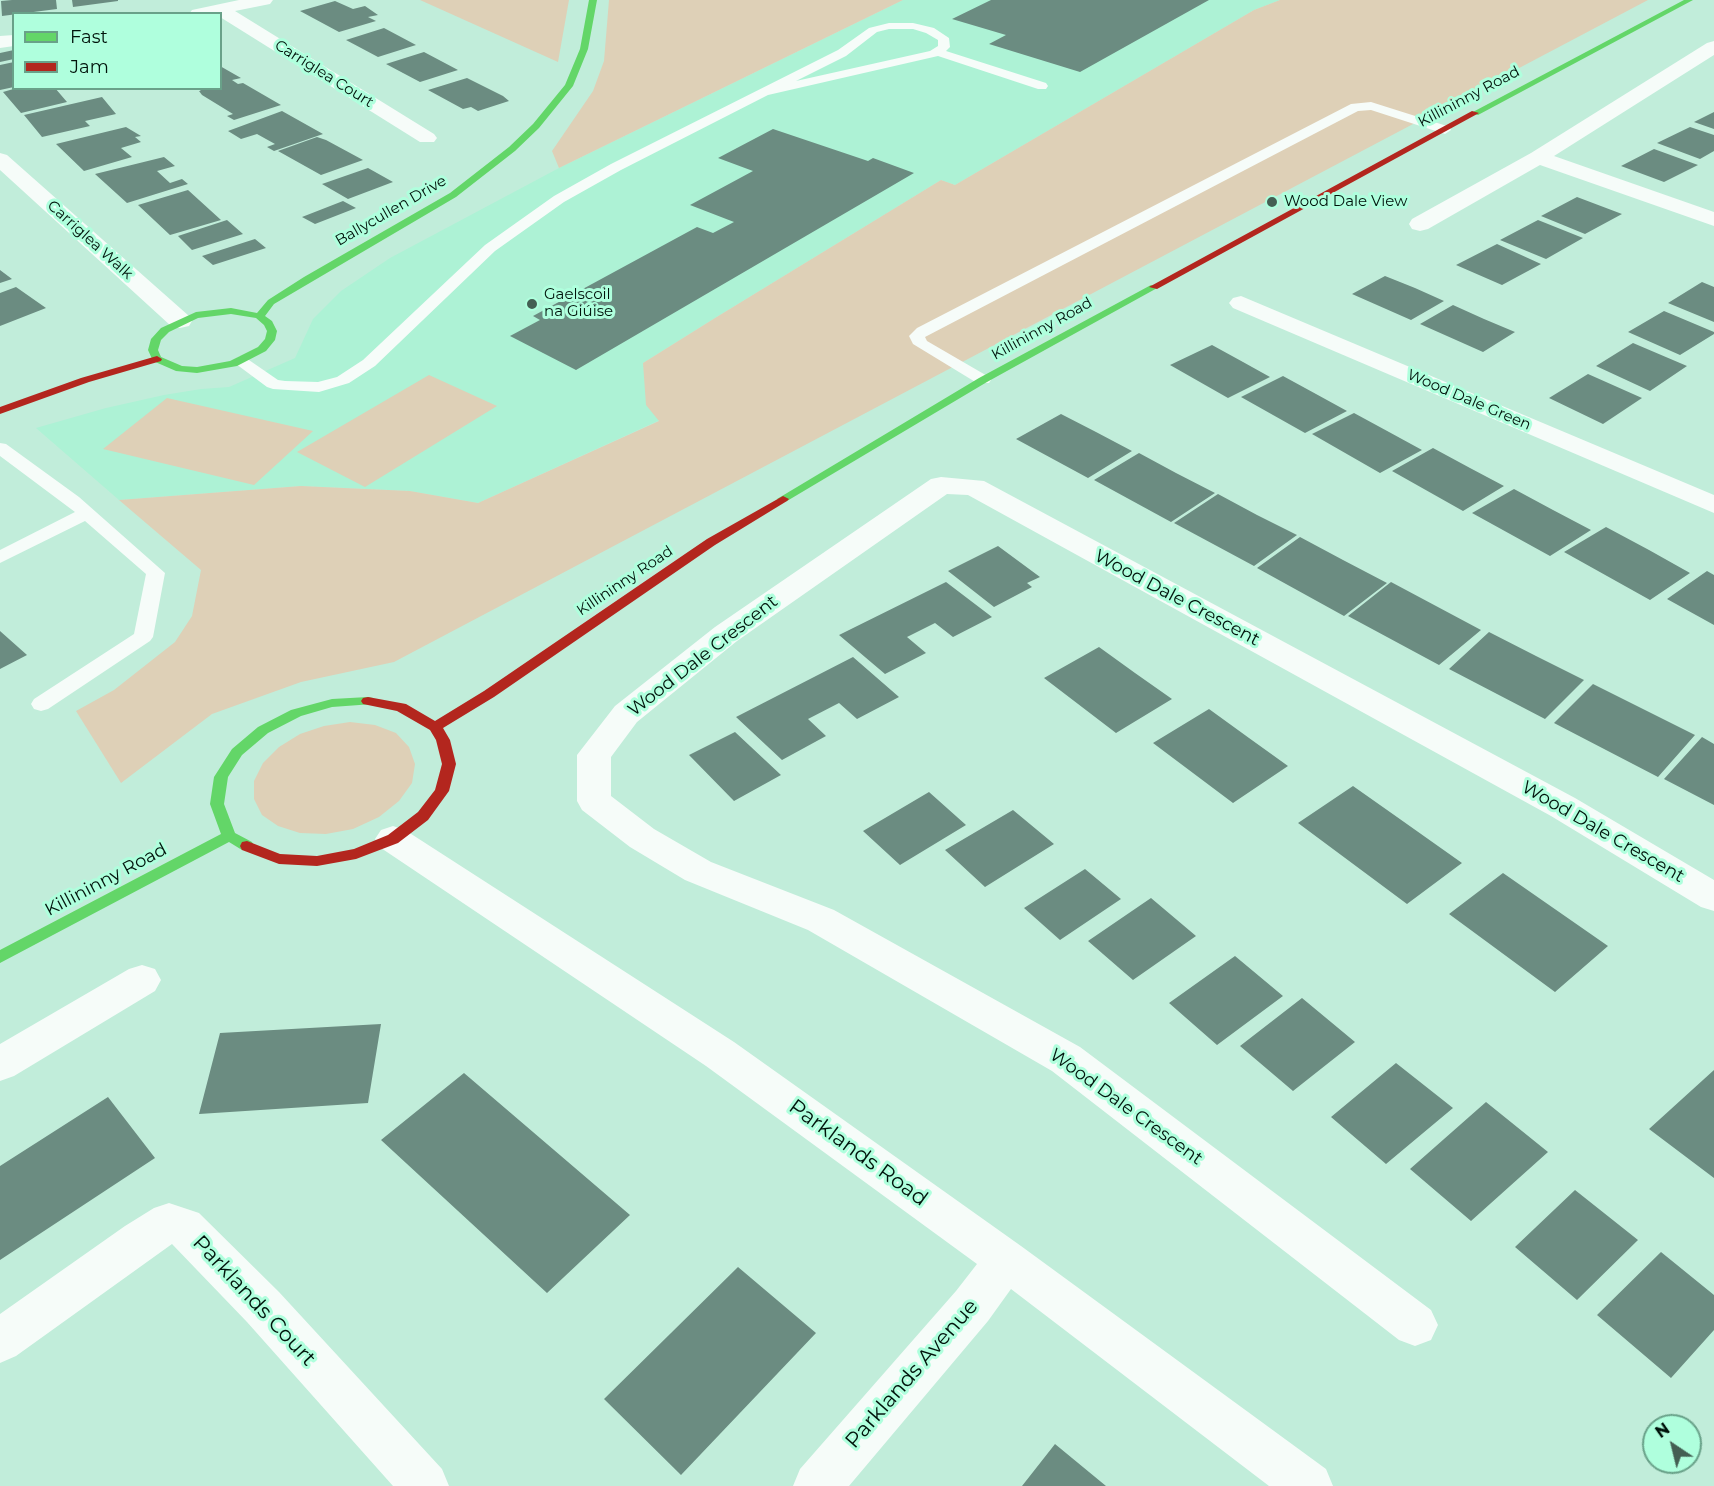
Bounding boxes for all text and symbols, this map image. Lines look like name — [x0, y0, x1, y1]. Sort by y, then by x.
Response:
legend — [12, 12, 222, 90]
text: Fast — [70, 26, 108, 48]
street label: Carriglea Court — [271, 36, 377, 112]
text: Jam — [70, 56, 109, 78]
street label: Killininny Road — [1415, 63, 1523, 131]
street label: Ballycullen Drive — [332, 172, 450, 250]
place label: Wood Dale View — [1284, 193, 1407, 211]
marker: Wood Dale View — [1265, 195, 1279, 209]
street label: Carriglea Walk — [44, 197, 136, 283]
place label: Gaelscoil na Giúise — [544, 286, 613, 321]
street label: Killininny Road — [989, 294, 1095, 364]
marker: Gaelscoil na Giúise — [525, 297, 539, 311]
street label: Wood Dale Green — [1404, 366, 1534, 434]
street label: Killininny Road — [573, 542, 677, 620]
street label: Wood Dale Crescent — [1091, 545, 1263, 651]
street label: Wood Dale Crescent — [624, 591, 782, 721]
street label: Wood Dale Crescent — [1518, 777, 1688, 887]
street label: Killininny Road — [41, 839, 171, 921]
street label: Wood Dale Crescent — [1045, 1044, 1207, 1170]
street label: Parklands Road — [784, 1094, 932, 1212]
street label: Parklands Court — [187, 1231, 321, 1371]
street label: Parklands Avenue — [840, 1294, 984, 1454]
north arrow — [1642, 1414, 1702, 1474]
text: N — [1652, 1419, 1673, 1442]

